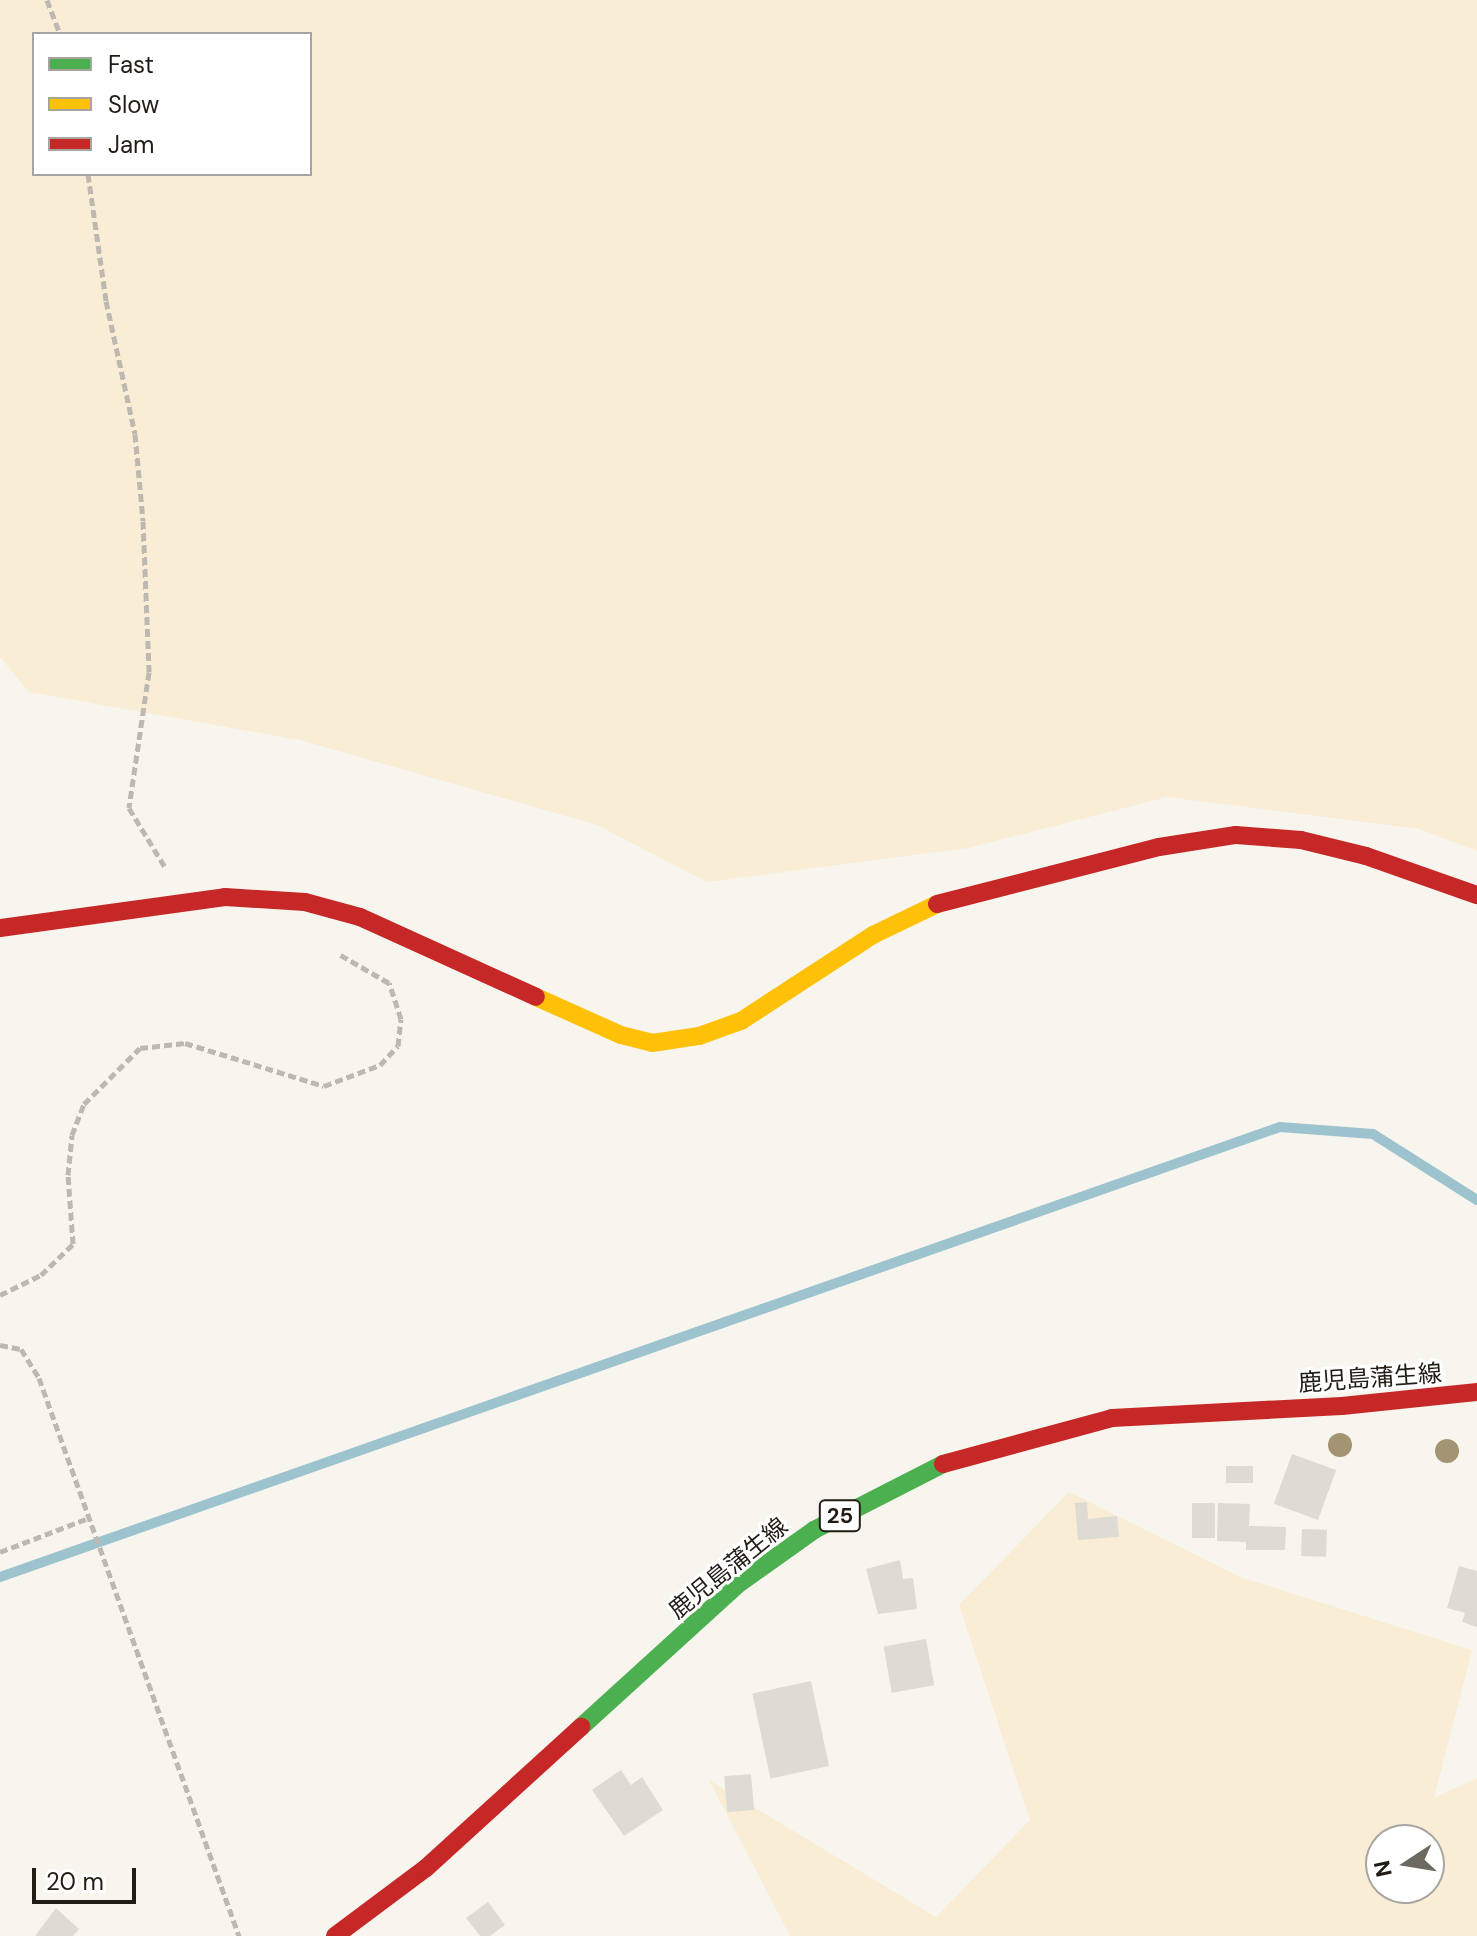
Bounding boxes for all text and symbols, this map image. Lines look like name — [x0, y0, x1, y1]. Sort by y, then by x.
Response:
legend — [32, 32, 312, 176]
text: Fast — [108, 49, 154, 80]
text: Slow — [108, 89, 159, 120]
text: Jam — [108, 129, 154, 160]
street label: 鹿児島蒲生線 — [1297, 1359, 1443, 1397]
road number: 25 — [818, 1498, 862, 1534]
street label: 鹿児島蒲生線 — [663, 1511, 793, 1625]
north arrow — [1365, 1824, 1445, 1904]
scale bar — [36, 1852, 140, 1902]
text: N — [1367, 1858, 1399, 1880]
text: 20 m — [46, 1866, 104, 1897]

